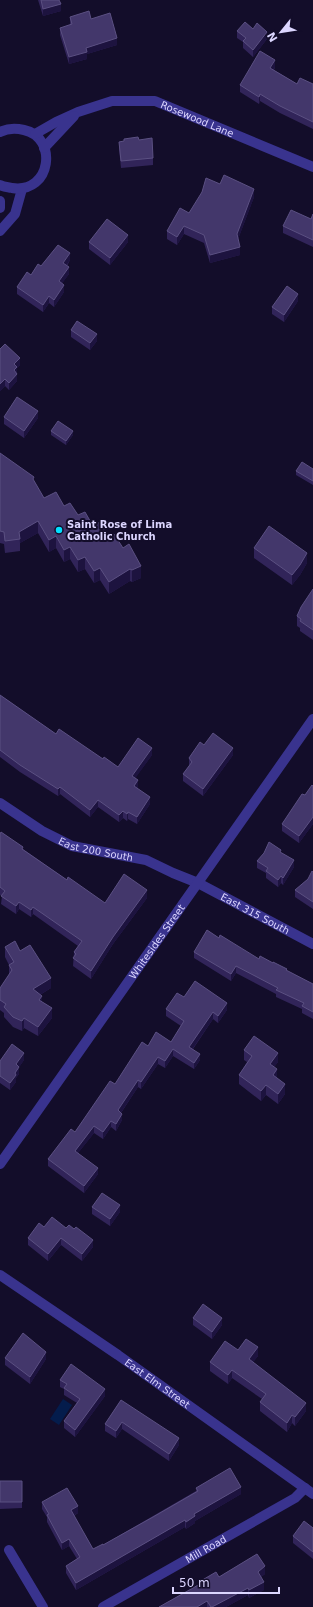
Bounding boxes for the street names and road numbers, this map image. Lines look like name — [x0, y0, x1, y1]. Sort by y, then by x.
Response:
street label: Rosewood Lane — [159, 99, 235, 139]
street label: East 200 South — [57, 835, 134, 863]
street label: East 315 South — [219, 891, 291, 937]
street label: Whitesides Street — [127, 902, 187, 981]
street label: East Elm Street — [123, 1357, 192, 1410]
street label: Mill Road — [183, 1533, 228, 1565]

